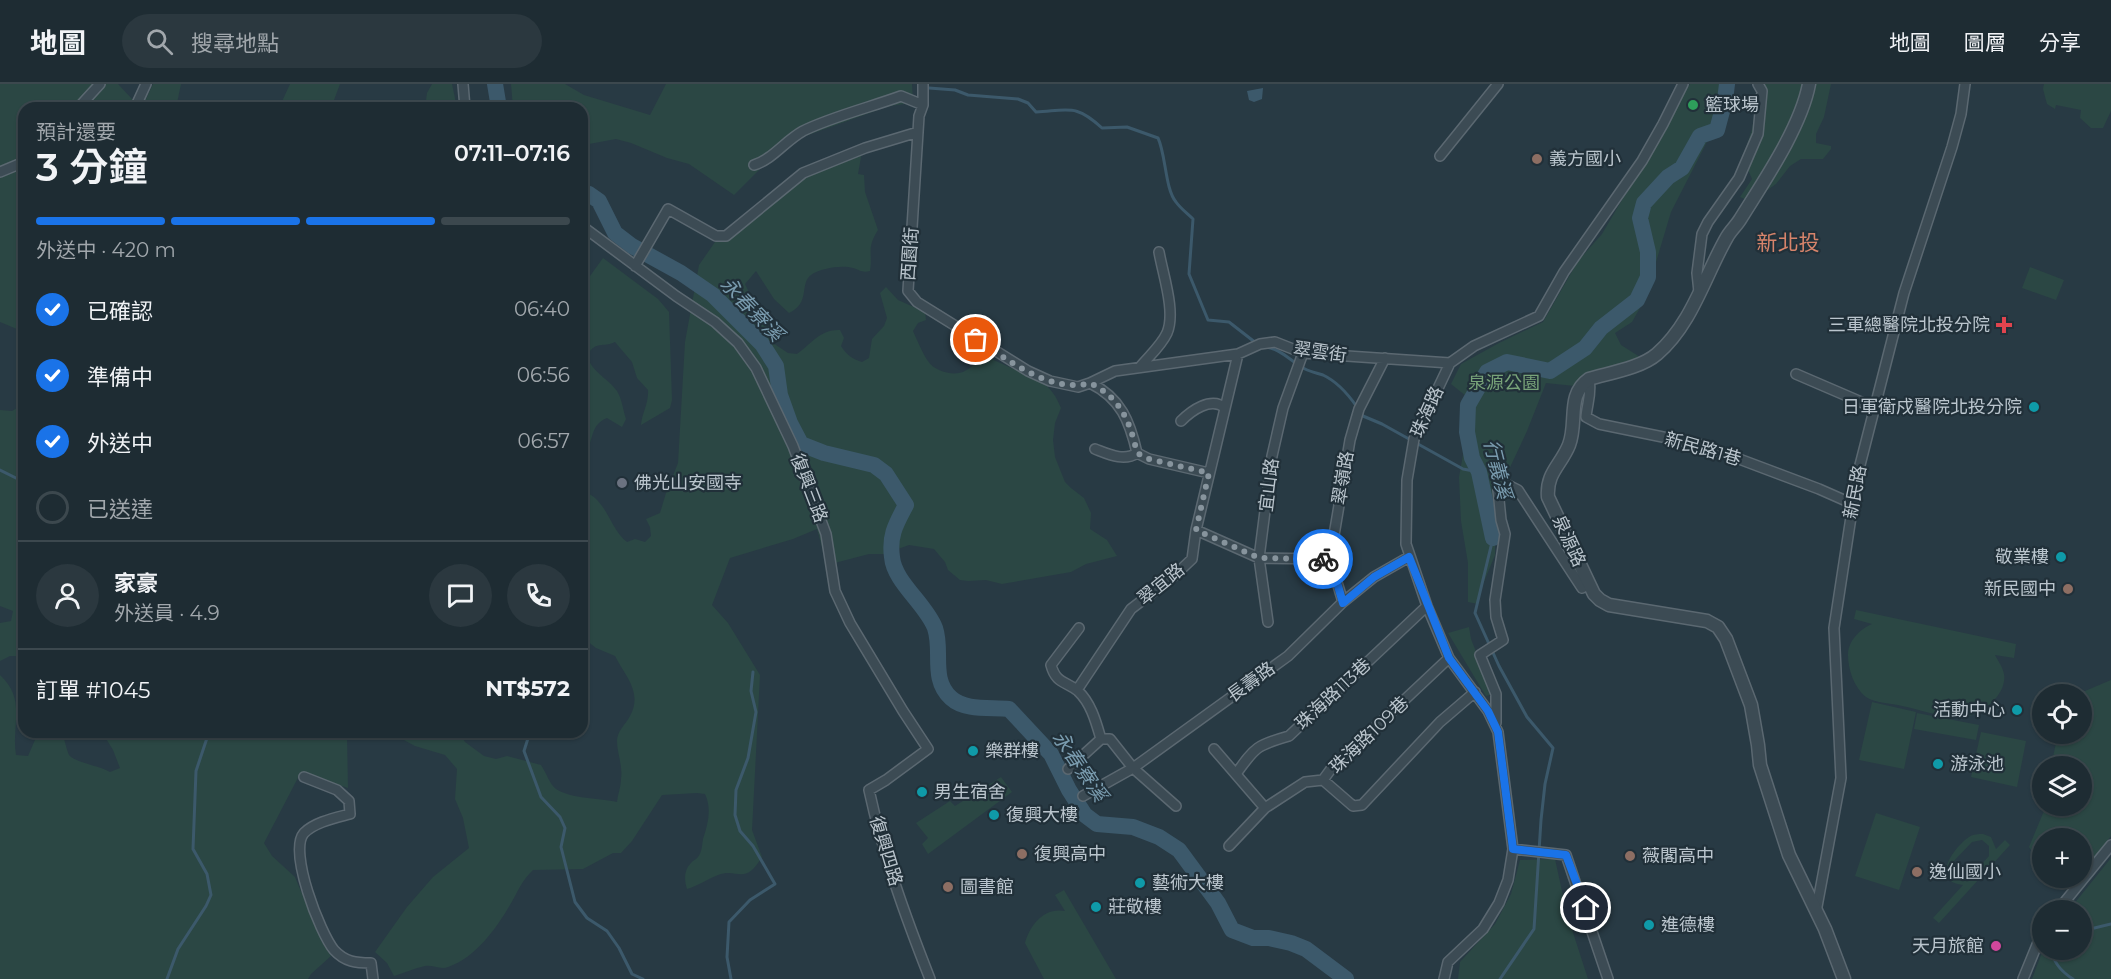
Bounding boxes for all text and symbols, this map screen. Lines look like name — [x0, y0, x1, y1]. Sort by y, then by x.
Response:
search box — [122, 14, 542, 68]
icon: search — [143, 25, 176, 58]
text: 地圖 — [30, 26, 86, 60]
text: 搜尋地點 — [191, 30, 279, 57]
text: 地圖 — [1889, 30, 1931, 55]
text: 圖層 — [1964, 30, 2006, 55]
text: 分享 — [2039, 30, 2081, 55]
place label: 籃球場 — [1705, 94, 1759, 116]
marker: 籃球場 — [1686, 98, 1700, 112]
text: 預計還要 — [36, 120, 116, 144]
text: 07:11–07:16 — [454, 140, 570, 167]
text: 3 分鐘 — [36, 143, 147, 191]
place label: 義方國小 — [1549, 148, 1621, 170]
marker: 義方國小 — [1530, 152, 1544, 166]
street label: 西園街 — [897, 226, 923, 282]
district label: 新北投 — [1757, 230, 1820, 255]
text: 外送中 · 420 m — [36, 238, 176, 262]
water label: 永春寮溪 — [716, 272, 791, 348]
icon: check — [36, 293, 69, 326]
text: 06:40 — [514, 297, 570, 321]
text: 已確認 — [87, 298, 153, 325]
pin — [950, 314, 1001, 365]
place label: 三軍總醫院北投分院 — [1828, 314, 1990, 336]
marker: 三軍總醫院北投分院 — [1995, 316, 2013, 334]
icon: bag — [959, 323, 992, 356]
street label: 翠雲街 — [1292, 337, 1348, 367]
icon: check — [36, 359, 69, 392]
text: 06:56 — [517, 363, 570, 387]
text: 準備中 — [87, 364, 153, 391]
park label: 泉源公園 — [1468, 372, 1540, 394]
street label: 珠海路 — [1406, 383, 1448, 441]
place label: 日軍衛戍醫院北投分院 — [1842, 396, 2022, 418]
marker: 日軍衛戍醫院北投分院 — [2027, 400, 2041, 414]
icon: check — [36, 425, 69, 458]
street label: 新民路1巷 — [1662, 428, 1744, 470]
text: 06:57 — [518, 429, 570, 453]
text: 外送中 — [87, 430, 153, 457]
water label: 行義溪 — [1479, 437, 1518, 504]
street label: 復興三路 — [786, 450, 832, 526]
street label: 翠嶺路 — [1328, 450, 1358, 506]
street label: 宜山路 — [1255, 457, 1283, 513]
street label: 新民路 — [1839, 463, 1871, 521]
place label: 佛光山安國寺 — [634, 472, 742, 494]
marker: 佛光山安國寺 — [615, 476, 629, 490]
text: 已送達 — [87, 496, 153, 523]
street label: 泉源路 — [1548, 512, 1590, 570]
courier — [1293, 529, 1353, 589]
icon: bike — [1307, 543, 1340, 576]
place label: 敬業樓 — [1995, 546, 2049, 568]
marker: 敬業樓 — [2054, 550, 2068, 564]
street label: 翠宜路 — [1133, 558, 1189, 610]
button: person — [36, 564, 99, 627]
button: chat — [429, 564, 492, 627]
button: phone — [507, 564, 570, 627]
text: 家豪 — [114, 570, 158, 597]
place label: 新民國中 — [1984, 578, 2056, 600]
marker: 新民國中 — [2061, 582, 2075, 596]
text: 外送員 · 4.9 — [114, 601, 220, 625]
street label: 珠海路113巷 — [1291, 654, 1375, 734]
street label: 長壽路 — [1223, 657, 1279, 707]
text: NT$572 — [485, 675, 570, 702]
text: 訂單 #1045 — [36, 677, 151, 704]
map controls — [2032, 684, 2092, 960]
button: locate — [2032, 684, 2092, 744]
street label: 珠海路109巷 — [1325, 692, 1413, 778]
place label: 活動中心 — [1933, 699, 2005, 721]
marker: 活動中心 — [2010, 703, 2024, 717]
water label: 永春寮溪 — [1048, 726, 1114, 808]
place label: 樂群樓 — [985, 740, 1039, 762]
marker: 樂群樓 — [966, 744, 980, 758]
place label: 游泳池 — [1950, 753, 2004, 775]
button: layers — [2032, 756, 2092, 816]
marker: 游泳池 — [1931, 757, 1945, 771]
place label: 男生宿舍 — [934, 781, 1006, 803]
marker: 男生宿舍 — [915, 785, 929, 799]
place label: 復興大樓 — [1006, 804, 1078, 826]
marker: 復興大樓 — [987, 808, 1001, 822]
street label: 復興四路 — [865, 813, 907, 889]
button: + — [2032, 828, 2092, 888]
place label: 復興高中 — [1034, 843, 1106, 865]
place label: 薇閣高中 — [1642, 845, 1714, 867]
marker: 復興高中 — [1015, 847, 1029, 861]
marker: 薇閣高中 — [1623, 849, 1637, 863]
place label: 逸仙國小 — [1929, 861, 2001, 883]
marker: 逸仙國小 — [1910, 865, 1924, 879]
place label: 藝術大樓 — [1152, 872, 1224, 894]
place label: 圖書館 — [960, 876, 1014, 898]
marker: 藝術大樓 — [1133, 876, 1147, 890]
marker: 圖書館 — [941, 880, 955, 894]
pin — [1560, 882, 1611, 933]
icon: home — [1569, 891, 1602, 924]
place label: 莊敬樓 — [1108, 896, 1162, 918]
marker: 莊敬樓 — [1089, 900, 1103, 914]
button: − — [2032, 900, 2092, 960]
place label: 進德樓 — [1661, 914, 1715, 936]
marker: 進德樓 — [1642, 918, 1656, 932]
place label: 天月旅館 — [1912, 935, 1984, 957]
marker: 天月旅館 — [1989, 939, 2003, 953]

